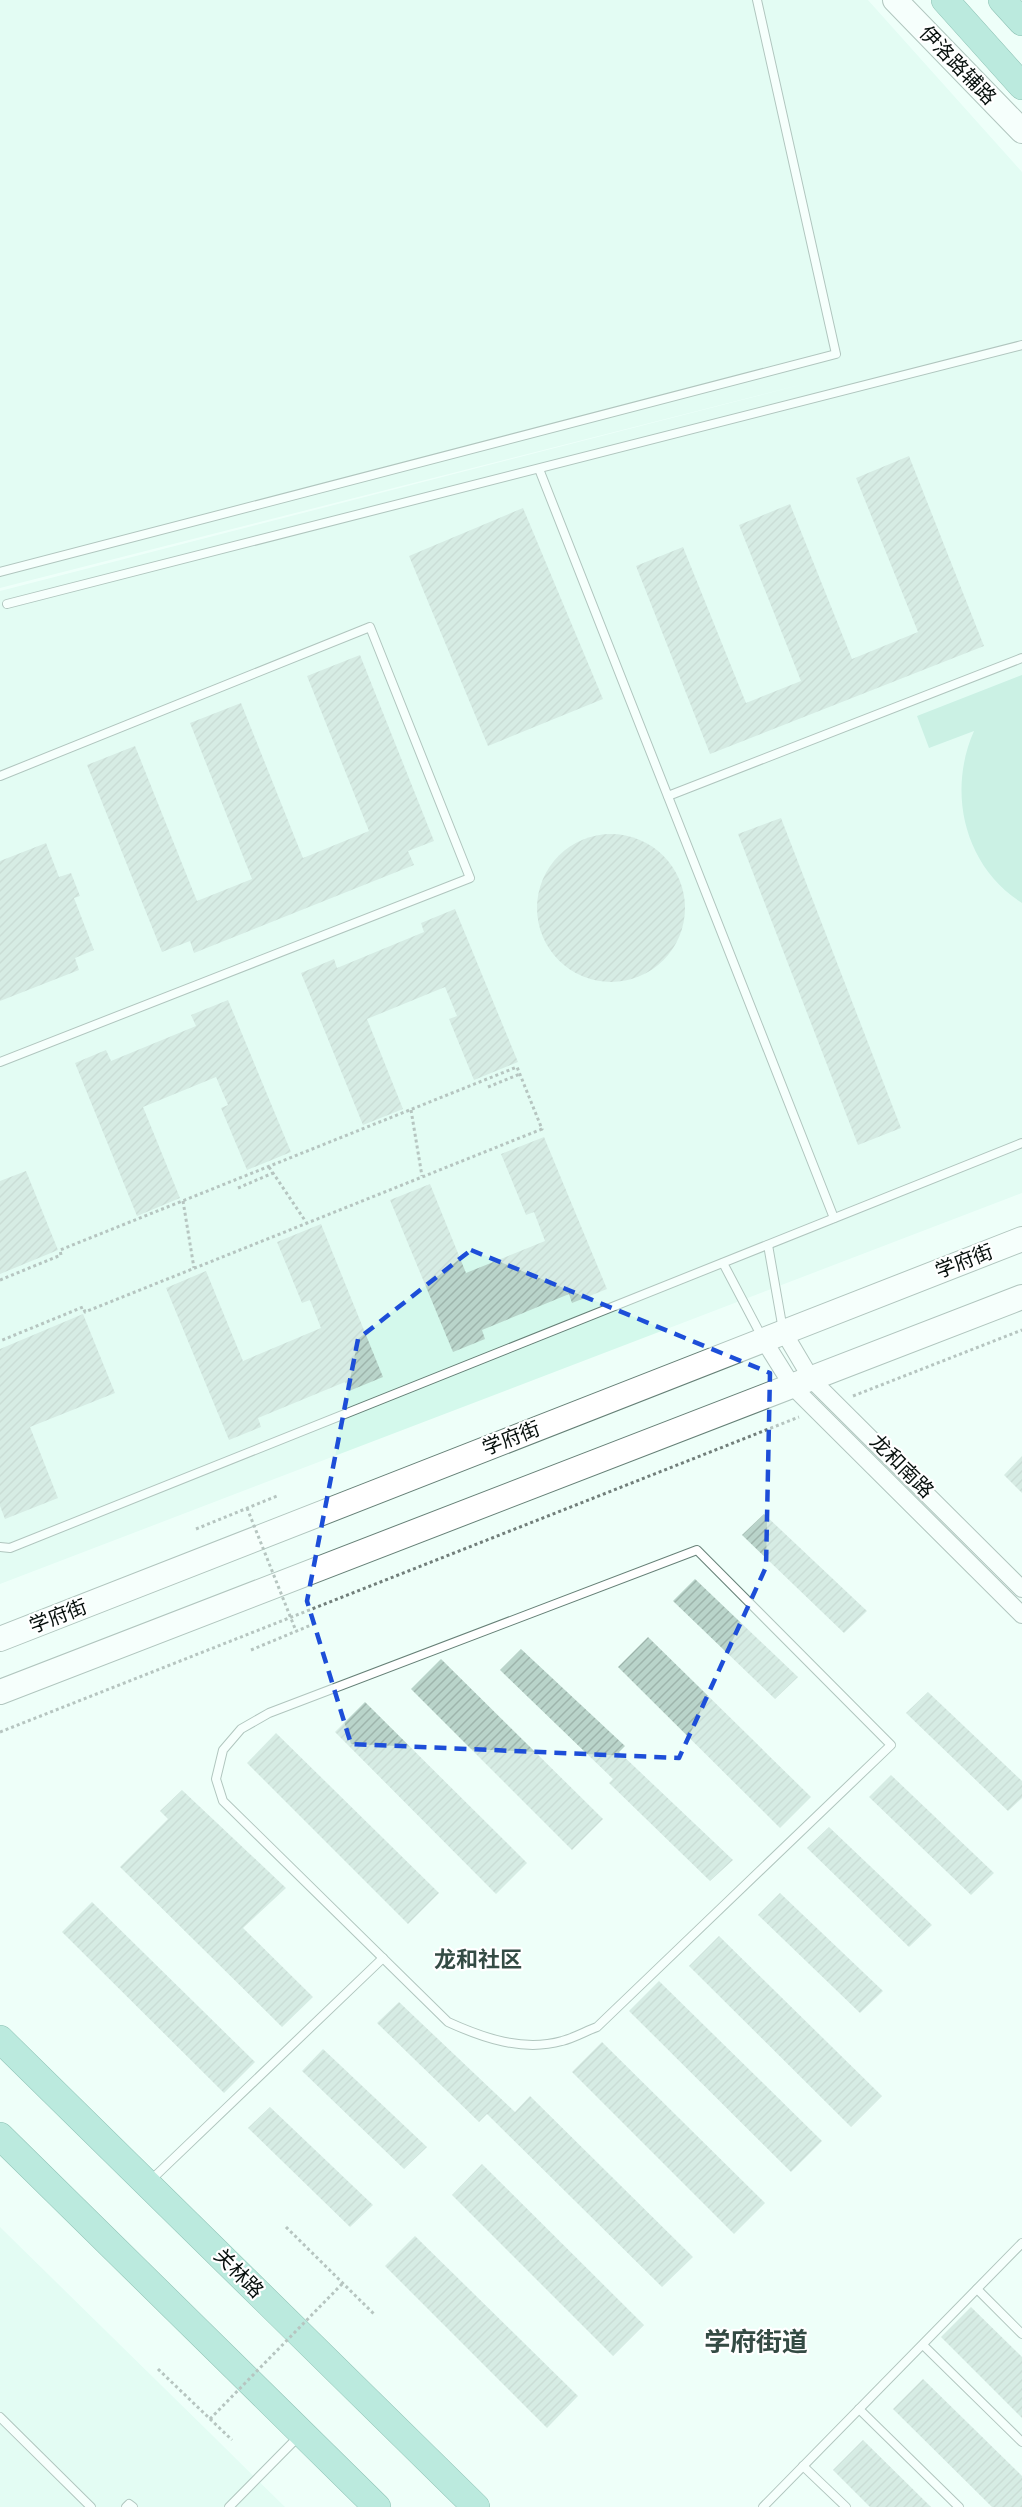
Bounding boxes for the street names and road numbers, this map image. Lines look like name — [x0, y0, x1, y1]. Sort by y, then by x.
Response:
street label: 伊洛路辅路 — [915, 21, 1001, 109]
street label: 学府街 — [932, 1240, 996, 1282]
street label: 学府街 — [479, 1417, 543, 1459]
street label: 龙和南路 — [866, 1430, 938, 1502]
street label: 学府街 — [26, 1595, 90, 1637]
street label: 关林路 — [210, 2244, 268, 2302]

